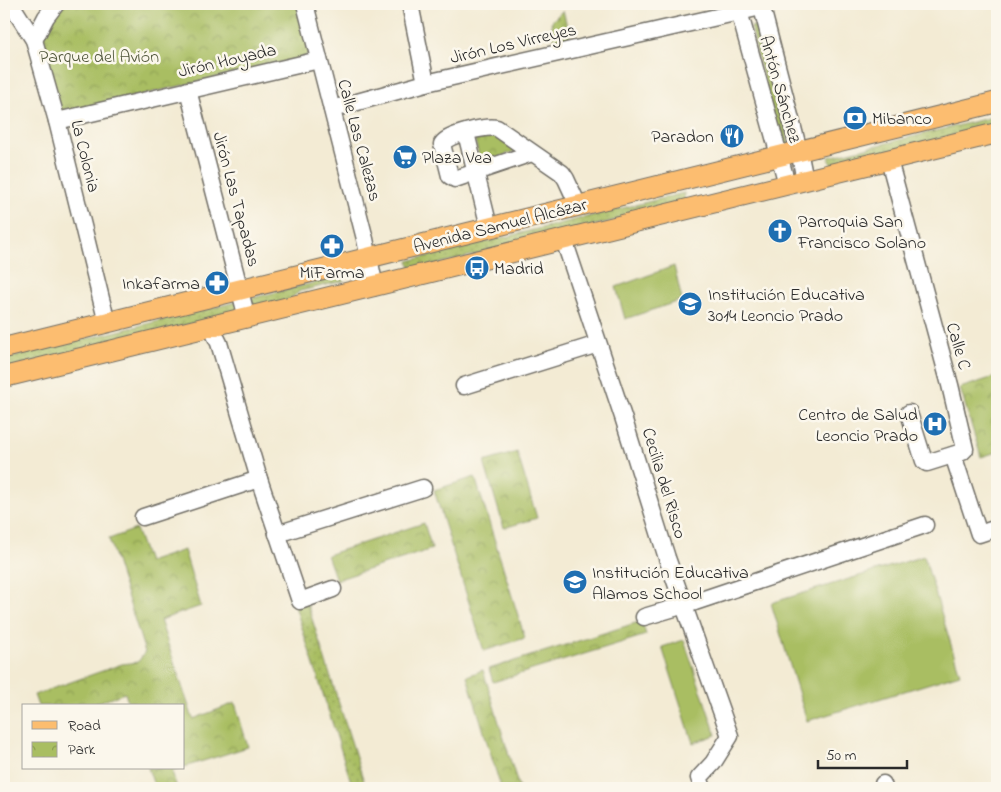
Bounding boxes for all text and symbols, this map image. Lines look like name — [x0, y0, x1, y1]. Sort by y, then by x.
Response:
street label: Jirón Los Virreyes — [448, 18, 579, 72]
street label: Antón Sánchez — [751, 33, 807, 147]
street label: Jirón Hoyada — [176, 38, 279, 86]
park label: Parque del Avión — [39, 45, 159, 71]
street label: Calle Las Calezas — [329, 77, 387, 204]
bank icon: Mibanco — [842, 105, 868, 131]
place label: Mibanco — [872, 107, 932, 133]
street label: La Colonia — [63, 118, 106, 195]
restaurant icon: Paradon — [719, 123, 745, 149]
place label: Paradon — [651, 125, 714, 151]
street label: Jirón Las Tapadas — [205, 129, 266, 270]
supermarket icon: Plaza Vea — [392, 144, 418, 170]
place label: Plaza Vea — [422, 146, 492, 172]
street label: Avenida Samuel Alcázar — [411, 193, 590, 261]
place label: Parroquia San Francisco Solano — [797, 210, 926, 257]
church icon: Parroquia San Francisco Solano — [767, 218, 793, 244]
pharmacy icon: MiFarma — [319, 233, 345, 259]
bus stop icon: Madrid — [464, 255, 490, 281]
place label: Madrid — [494, 257, 544, 283]
place label: MiFarma — [300, 261, 364, 287]
pharmacy icon: Inkafarma — [204, 270, 230, 296]
place label: Inkafarma — [122, 272, 200, 298]
place label: Institución Educativa 3014 Leoncio Prado — [708, 283, 865, 330]
school or university icon: Institución Educativa 3014 Leoncio Prado — [677, 291, 703, 317]
street label: Calle C — [938, 320, 976, 373]
place label: Centro de Salud Leoncio Prado — [798, 403, 918, 450]
hospital icon: Centro de Salud Leoncio Prado — [922, 411, 948, 437]
street label: Cecilia del Risco — [634, 425, 692, 542]
place label: Institución Educativa Alamos School — [592, 561, 749, 608]
school or university icon: Institución Educativa Alamos School — [562, 569, 588, 595]
legend — [22, 704, 185, 770]
text: Road — [68, 715, 101, 737]
scale bar — [818, 737, 907, 769]
text: Park — [68, 739, 96, 761]
text: 50 m — [826, 745, 857, 767]

